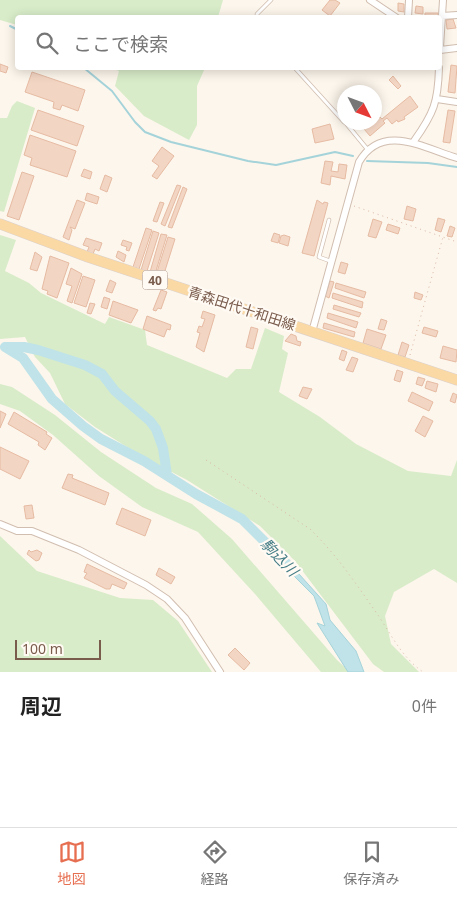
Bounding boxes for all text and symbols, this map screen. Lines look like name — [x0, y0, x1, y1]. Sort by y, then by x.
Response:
search box — [15, 15, 442, 70]
icon: search — [33, 29, 61, 57]
text: ここで検索 — [73, 31, 168, 57]
north arrow — [337, 85, 382, 130]
road number: 40 — [142, 270, 168, 290]
street label: 青森田代十和田線 — [186, 282, 298, 334]
water label: 駒込川 — [257, 534, 304, 582]
scale bar — [15, 637, 101, 660]
text: 100 m — [22, 639, 63, 658]
text: 周辺 — [20, 692, 62, 720]
text: 0件 — [412, 695, 437, 717]
tab: 地図 — [58, 838, 86, 888]
tab: 経路 — [201, 838, 229, 888]
tab: 保存済み — [344, 838, 400, 888]

